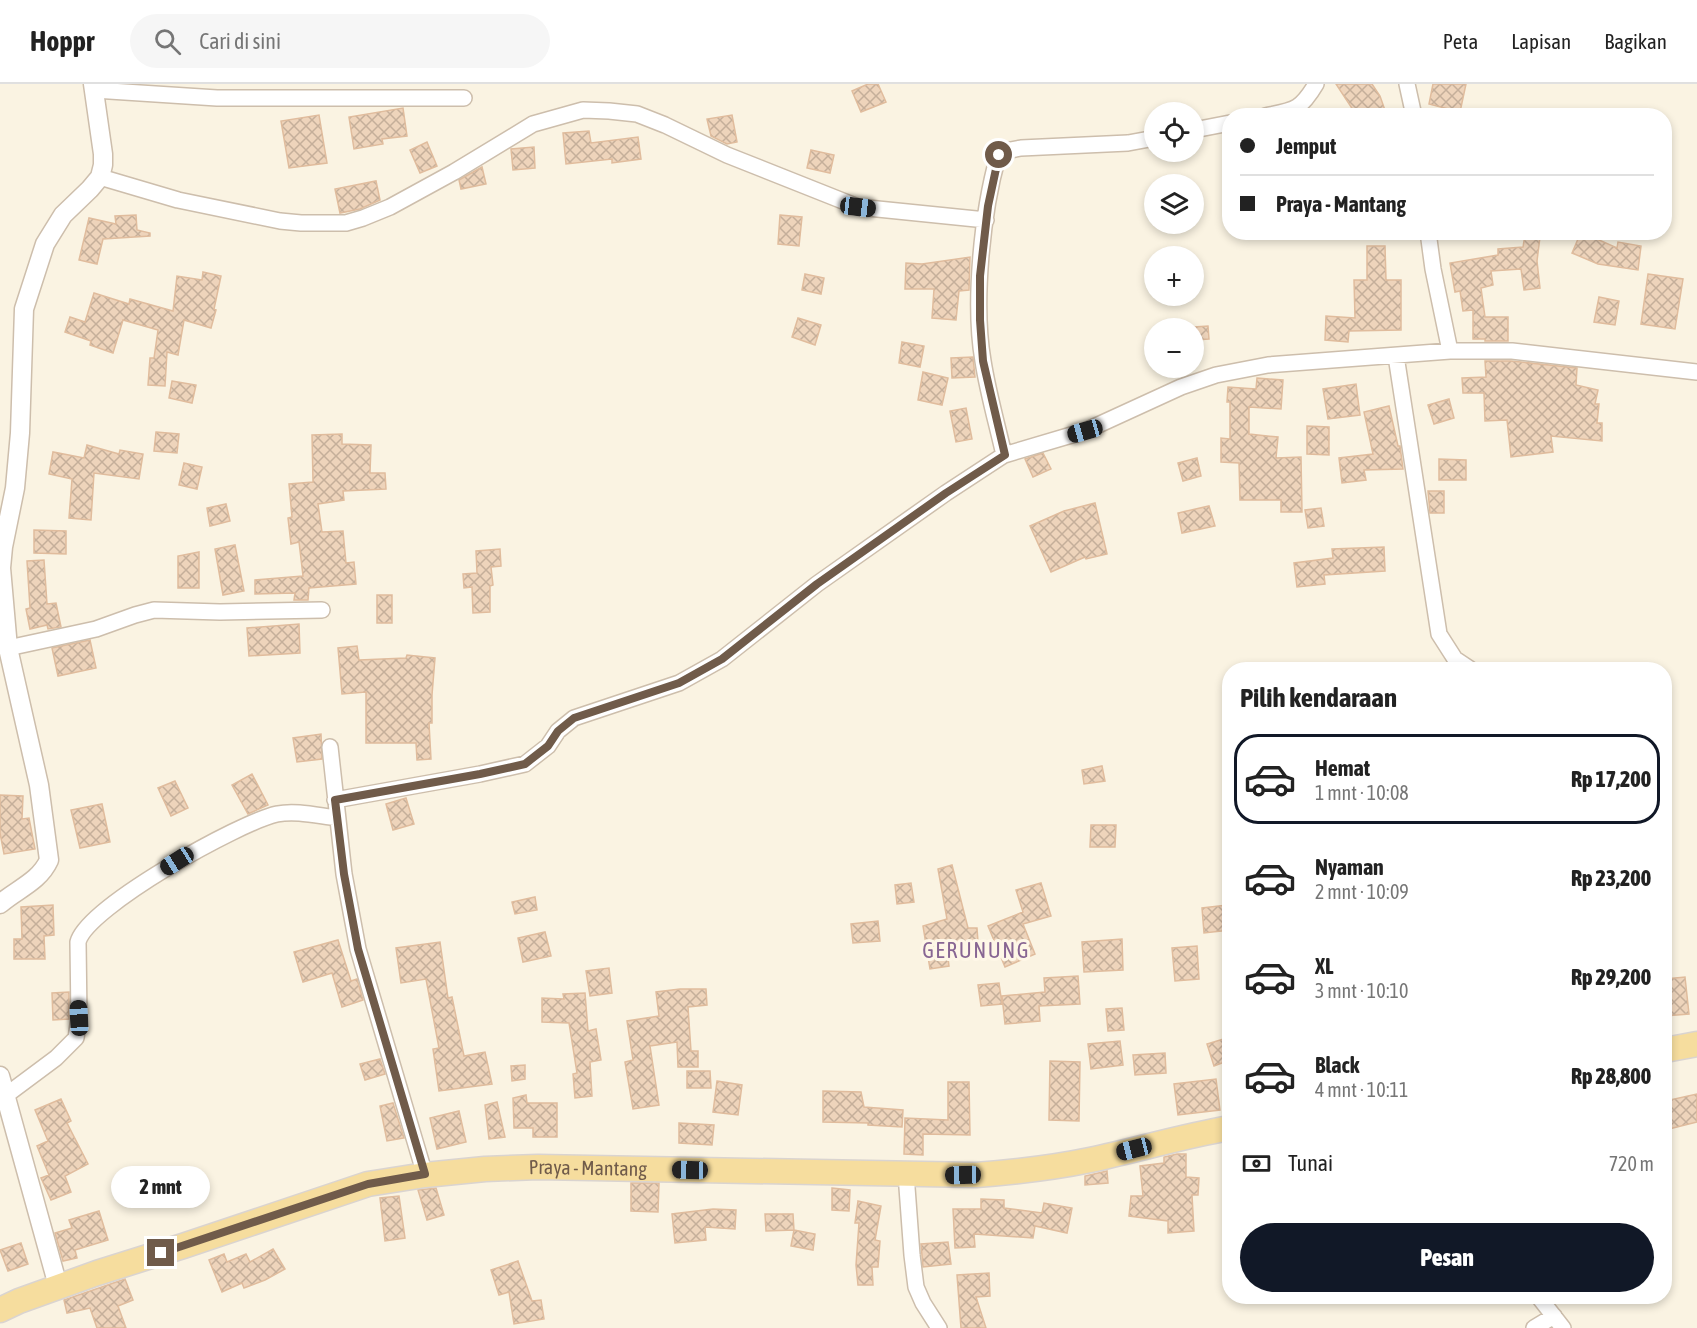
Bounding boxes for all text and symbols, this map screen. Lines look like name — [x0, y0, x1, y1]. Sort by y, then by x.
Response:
search box — [130, 14, 550, 68]
text: Hoppr — [30, 25, 94, 57]
icon: search — [151, 25, 184, 58]
text: Cari di sini — [199, 28, 281, 54]
text: Peta — [1443, 29, 1478, 53]
text: Lapisan — [1511, 29, 1571, 53]
text: Bagikan — [1604, 29, 1667, 53]
map controls — [1144, 102, 1204, 378]
button: locate — [1144, 102, 1204, 162]
text: Jemput — [1276, 133, 1336, 159]
route start — [985, 141, 1012, 168]
button: layers — [1144, 174, 1204, 234]
text: Praya - Mantang — [1276, 191, 1406, 217]
car — [839, 196, 877, 218]
button: + — [1144, 246, 1204, 306]
button: − — [1144, 318, 1204, 378]
car — [1065, 417, 1105, 445]
text: Pilih kendaraan — [1240, 682, 1397, 713]
icon: car — [1243, 752, 1297, 806]
text: Hemat — [1315, 755, 1370, 781]
text: Rp 17,200 — [1571, 766, 1651, 792]
text: 1 mnt · 10:08 — [1315, 781, 1409, 804]
car — [157, 844, 197, 878]
icon: car — [1243, 851, 1297, 905]
text: Nyaman — [1315, 854, 1384, 880]
text: Rp 23,200 — [1571, 865, 1651, 891]
text: 2 mnt · 10:09 — [1315, 880, 1409, 903]
district label: GERUNUNG — [922, 937, 1030, 963]
icon: car — [1243, 950, 1297, 1004]
text: XL — [1315, 953, 1333, 979]
text: Rp 29,200 — [1571, 964, 1651, 990]
text: 3 mnt · 10:10 — [1315, 979, 1408, 1002]
car — [69, 1000, 89, 1036]
icon: car — [1243, 1049, 1297, 1103]
text: Black — [1315, 1052, 1359, 1078]
text: Rp 28,800 — [1571, 1063, 1651, 1089]
text: 4 mnt · 10:11 — [1315, 1078, 1408, 1101]
car — [1114, 1136, 1154, 1162]
icon: cash — [1240, 1147, 1273, 1180]
text: Tunai — [1288, 1150, 1333, 1176]
text: 720 m — [1609, 1152, 1654, 1175]
street label: Praya - Mantang — [528, 1155, 648, 1180]
car — [672, 1161, 708, 1179]
callout: 2 mnt — [112, 1166, 210, 1208]
car — [945, 1166, 981, 1184]
text: 2 mnt — [140, 1175, 182, 1198]
button: Pesan — [1240, 1223, 1654, 1292]
route end — [147, 1239, 174, 1266]

